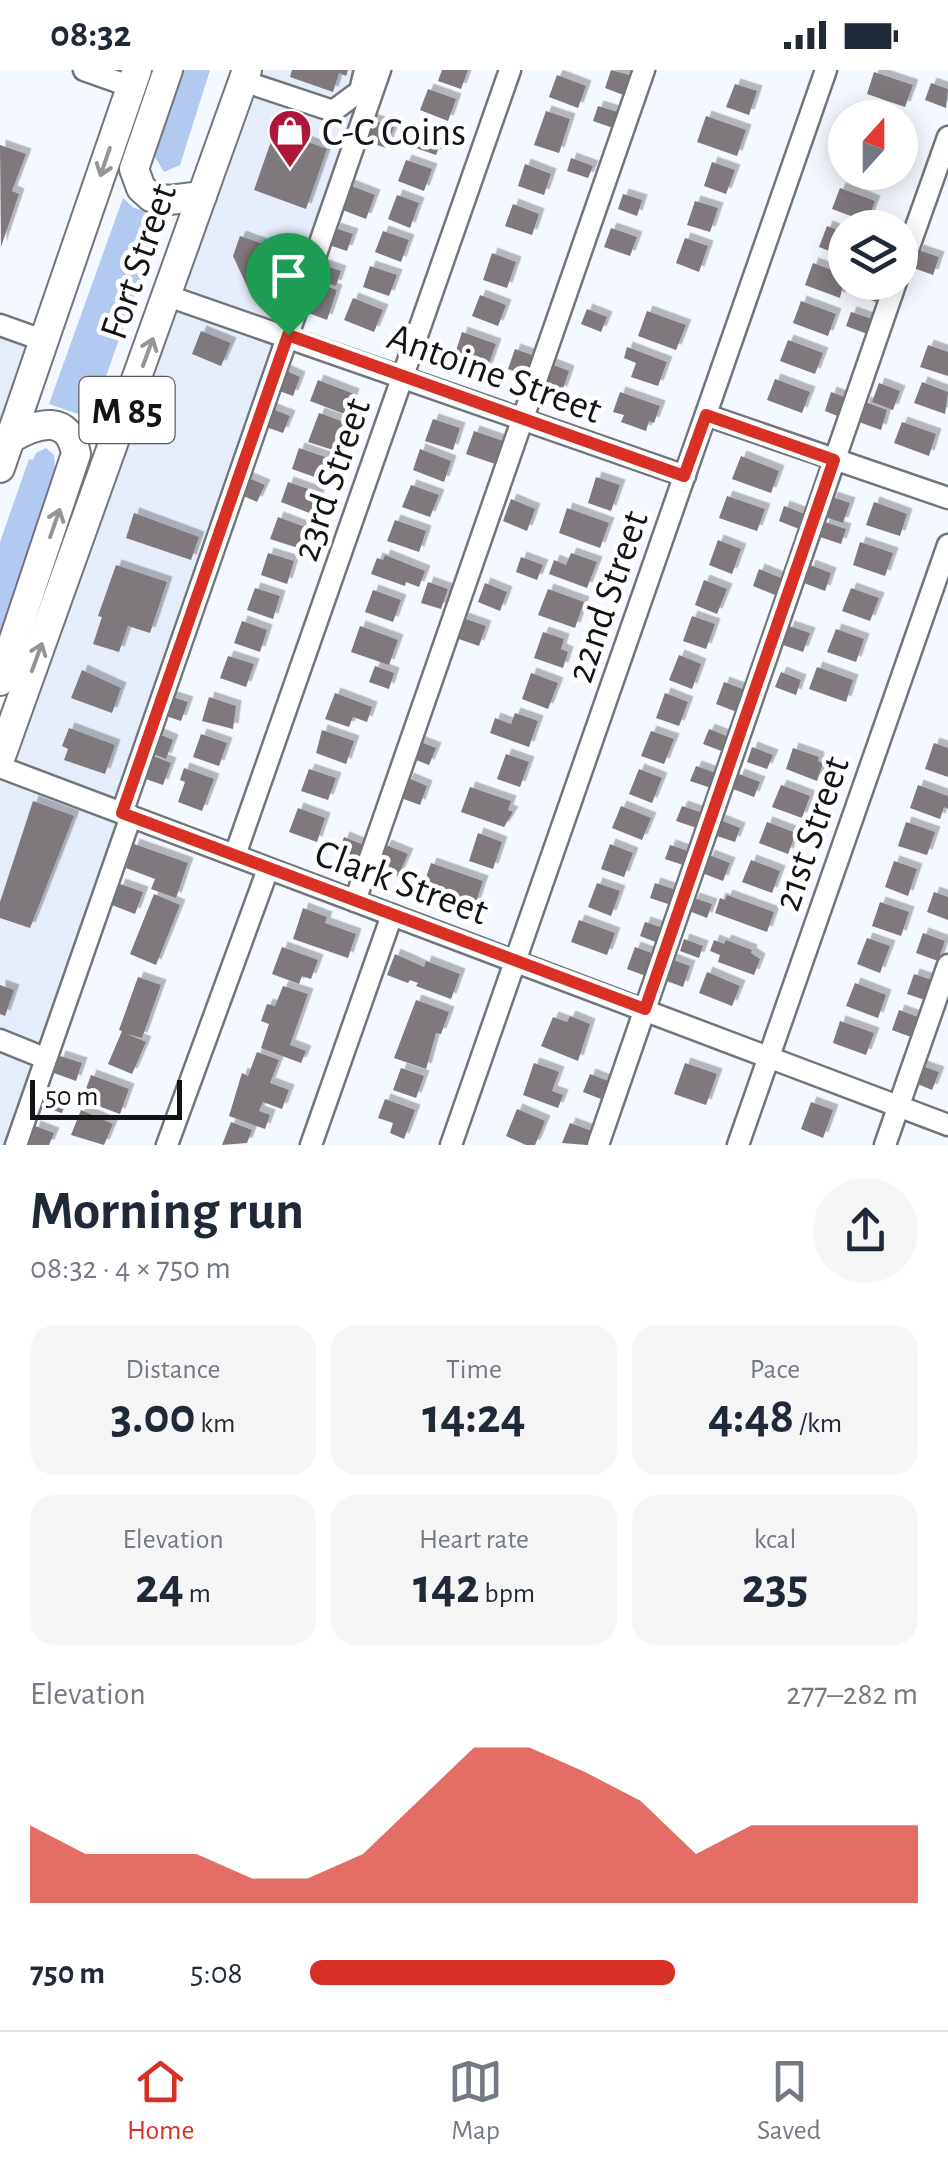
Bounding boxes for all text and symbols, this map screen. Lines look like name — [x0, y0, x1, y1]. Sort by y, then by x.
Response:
text: 08:32 — [50, 16, 132, 54]
north arrow — [828, 100, 918, 190]
map controls — [828, 100, 918, 300]
shop icon: C-C Coins — [267, 108, 313, 169]
place label: C-C Coins — [322, 113, 466, 153]
one-way arrow — [95, 146, 113, 177]
street label: Fort Street — [94, 179, 184, 345]
button: layers — [828, 210, 918, 300]
pin — [246, 233, 331, 336]
icon: arrive — [261, 248, 316, 303]
street label: Antoine Street — [382, 317, 607, 431]
one-way arrow — [140, 337, 158, 368]
road number: M 85 — [80, 377, 174, 443]
street label: 23rd Street — [285, 393, 378, 566]
street label: 22nd Street — [560, 506, 656, 688]
one-way arrow — [47, 508, 65, 539]
one-way arrow — [29, 643, 47, 674]
street label: 21st Street — [767, 751, 857, 916]
street label: Clark Street — [310, 833, 493, 933]
scale bar — [30, 1075, 182, 1120]
text: 50 m — [45, 1083, 99, 1111]
button: share — [813, 1178, 918, 1283]
text: Morning run — [30, 1184, 304, 1239]
text: 08:32 · 4 × 750 m — [30, 1252, 231, 1284]
text: Distance — [126, 1356, 220, 1384]
text: Time — [446, 1356, 502, 1384]
text: Pace — [750, 1356, 800, 1384]
text: 3.00 — [111, 1392, 196, 1442]
text: 14:24 — [422, 1392, 526, 1442]
text: 4:48 — [708, 1392, 794, 1442]
text: km — [196, 1410, 235, 1438]
text: /km — [794, 1410, 842, 1438]
text: Elevation — [122, 1526, 224, 1554]
text: Heart rate — [419, 1526, 529, 1554]
text: kcal — [754, 1526, 796, 1554]
text: 24 — [135, 1562, 184, 1612]
text: 142 — [413, 1562, 480, 1612]
text: 235 — [742, 1562, 808, 1612]
text: m — [184, 1580, 211, 1608]
text: bpm — [480, 1580, 535, 1608]
text: Elevation — [30, 1678, 146, 1710]
text: 277–282 m — [786, 1678, 918, 1710]
text: 750 m — [30, 1957, 105, 1989]
text: 5:08 — [190, 1957, 243, 1989]
tab: Home — [127, 2054, 194, 2148]
tab: Map — [448, 2054, 503, 2148]
tab: Saved — [757, 2054, 821, 2148]

